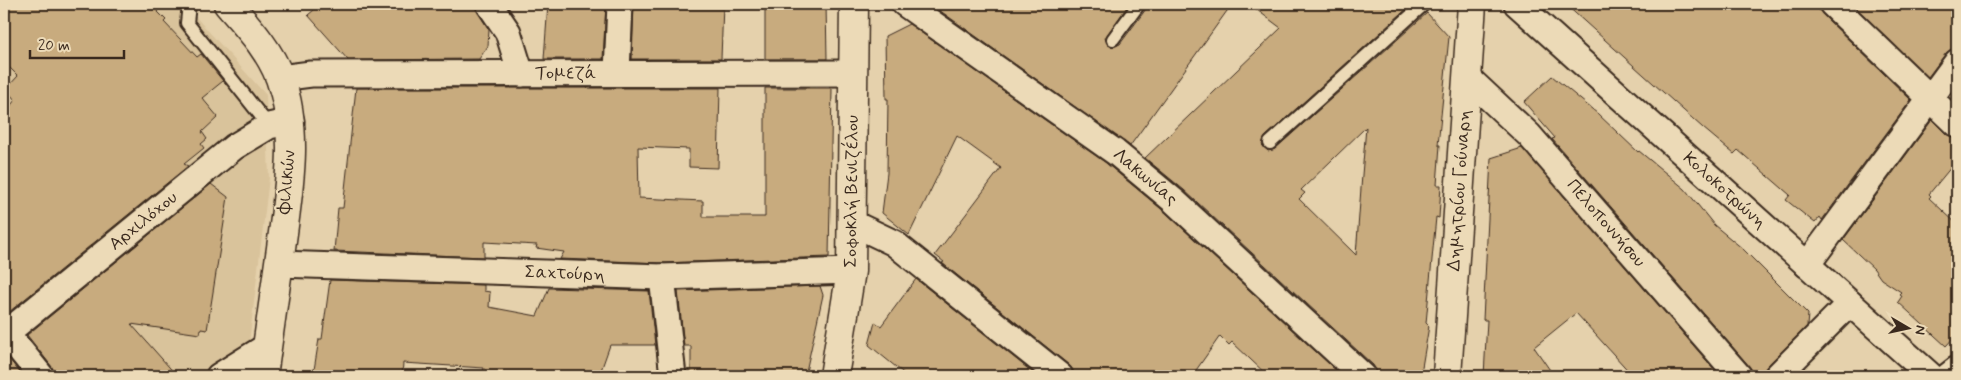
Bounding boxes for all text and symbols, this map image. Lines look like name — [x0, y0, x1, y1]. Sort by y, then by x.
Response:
scale bar — [30, 28, 124, 60]
text: 20 m — [38, 36, 70, 56]
street label: Τομεζά — [535, 61, 596, 86]
street label: Δημητρίου Γούναρη — [1442, 109, 1477, 272]
street label: Σοφοκλή Βενιζέλου — [839, 115, 865, 268]
street label: Λακωνίας — [1107, 143, 1183, 211]
street label: Κολοκοτρώνη — [1677, 146, 1772, 234]
street label: Φιλικών — [272, 149, 302, 216]
street label: Πελοποννήσου — [1561, 174, 1651, 273]
street label: Αρχιλόχου — [104, 186, 183, 256]
street label: Σαχτούρη — [524, 260, 605, 287]
north arrow — [1884, 302, 1934, 352]
text: N — [1910, 324, 1929, 336]

